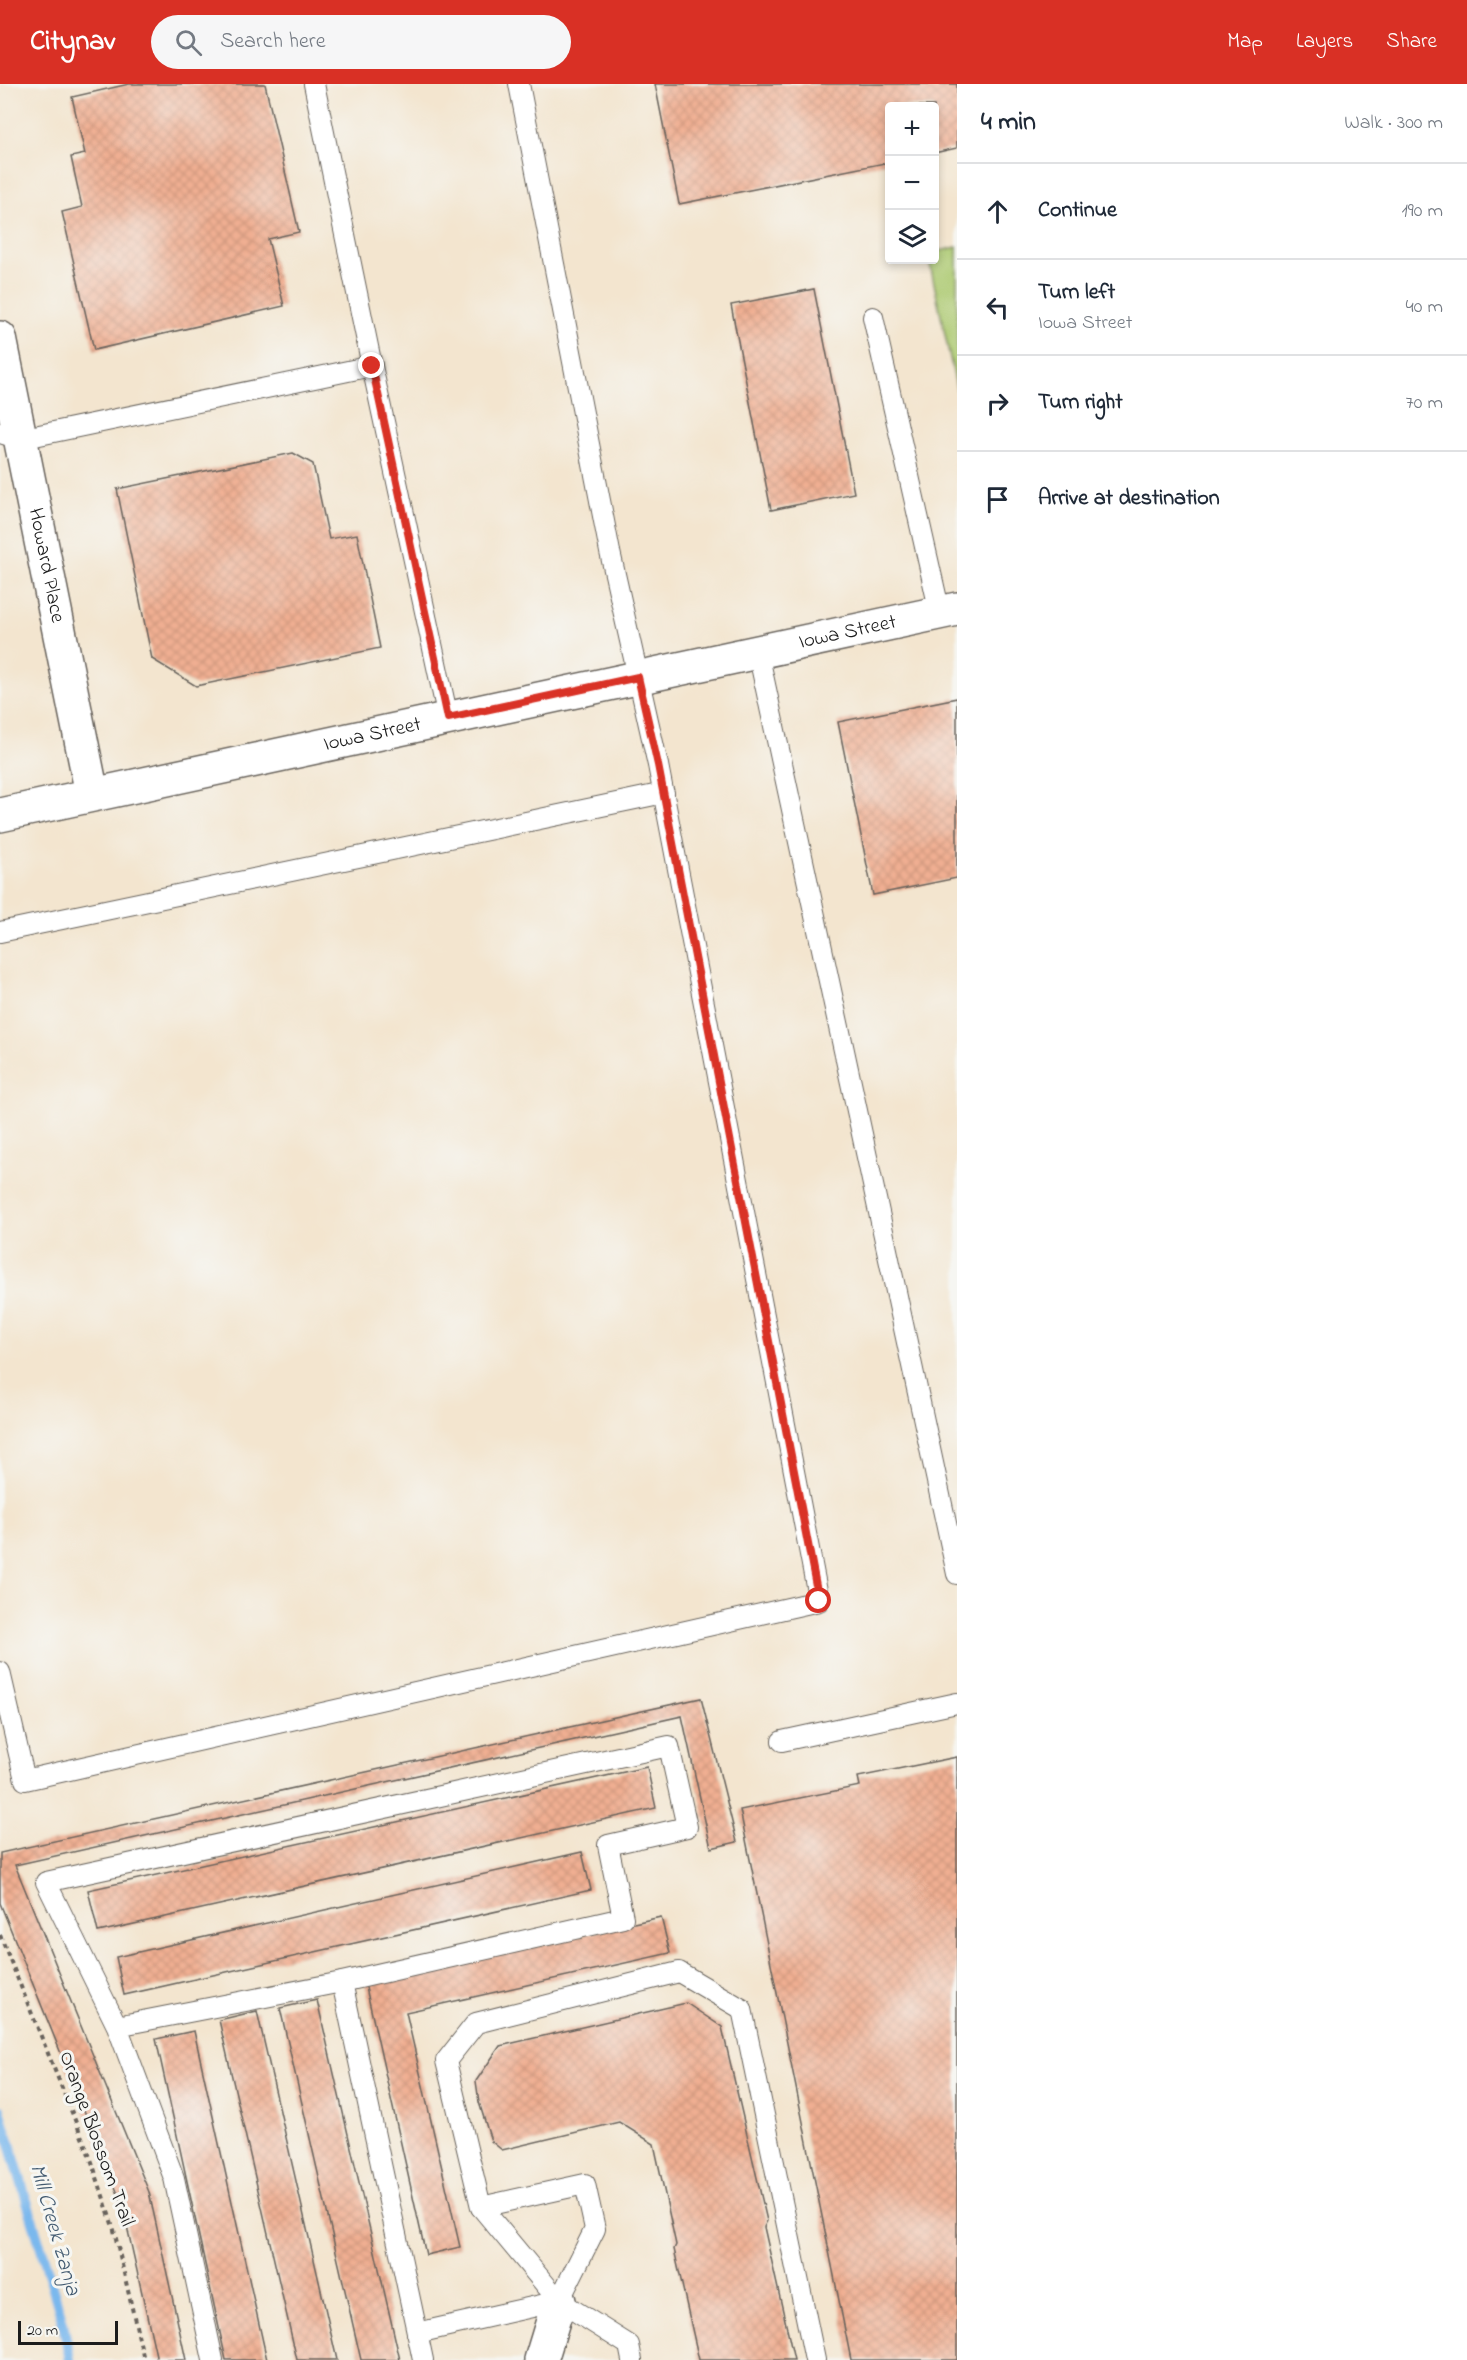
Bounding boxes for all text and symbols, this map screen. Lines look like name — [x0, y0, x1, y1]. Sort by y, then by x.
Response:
search box — [151, 15, 571, 69]
text: Citynav — [30, 22, 115, 63]
icon: search — [172, 26, 205, 59]
text: Search here — [220, 26, 326, 58]
text: Map — [1227, 27, 1263, 57]
text: Layers — [1296, 27, 1353, 57]
text: Share — [1386, 27, 1437, 57]
map controls — [885, 102, 939, 264]
button: + — [885, 102, 939, 156]
text: 4 min — [981, 104, 1036, 142]
text: Walk · 300 m — [1344, 109, 1443, 138]
button: − — [885, 156, 939, 210]
icon: ahead — [981, 195, 1014, 228]
text: Continue — [1038, 195, 1117, 227]
text: 190 m — [1401, 197, 1443, 226]
button: layers — [885, 210, 939, 264]
text: Turn left — [1038, 277, 1115, 309]
icon: left — [981, 291, 1014, 324]
text: 40 m — [1406, 293, 1443, 322]
text: Iowa Street — [1038, 309, 1132, 338]
route end — [358, 352, 384, 378]
icon: right — [981, 387, 1014, 420]
text: Turn right — [1038, 387, 1123, 419]
text: 70 m — [1406, 389, 1443, 418]
icon: arrive — [981, 483, 1014, 516]
text: Arrive at destination — [1038, 483, 1220, 515]
street label: Howard Place — [20, 505, 72, 626]
street label: Iowa Street — [796, 607, 899, 658]
street label: Iowa Street — [321, 710, 424, 760]
route start — [805, 1587, 831, 1613]
street label: Orange Blossom Trail — [48, 2047, 142, 2231]
water label: Mill Creek Zanja — [20, 2160, 88, 2301]
scale bar — [18, 2318, 118, 2346]
text: 20 m — [27, 2319, 58, 2343]

